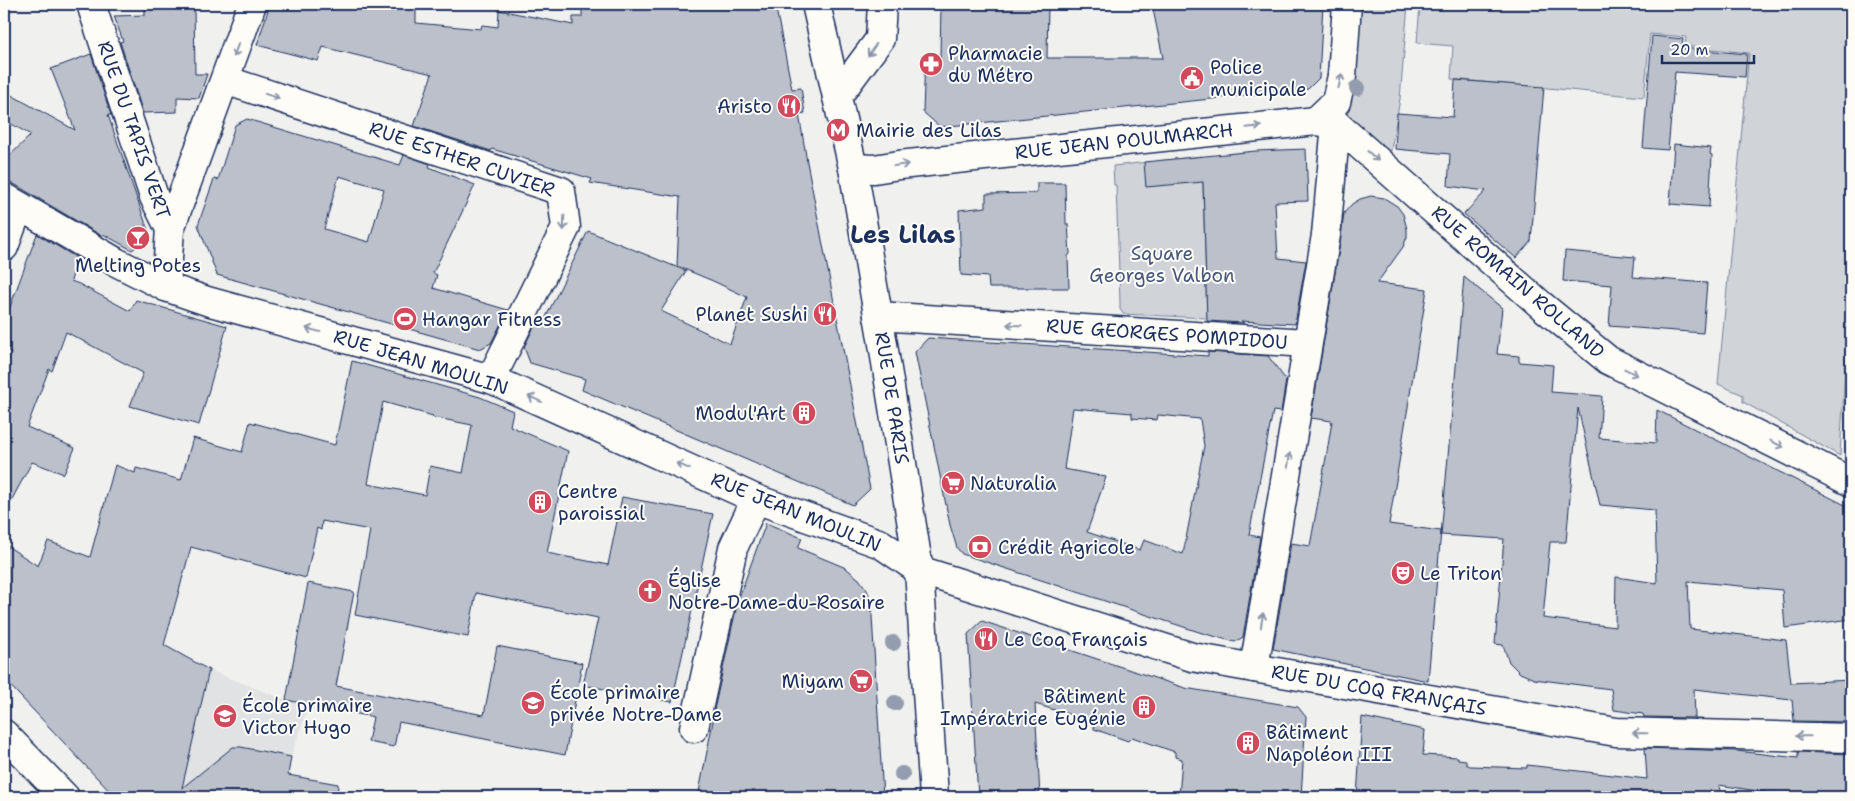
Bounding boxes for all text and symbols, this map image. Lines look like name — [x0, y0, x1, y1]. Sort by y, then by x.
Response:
scale bar — [1662, 32, 1755, 64]
street label: RUE DU TAPIS VERT — [92, 38, 176, 223]
text: 20 m — [1670, 40, 1709, 60]
place label: Pharmacie du Métro — [948, 41, 1043, 88]
one-way arrow — [231, 42, 240, 57]
one-way arrow — [867, 43, 877, 57]
pharmacy icon: Pharmacie du Métro — [918, 51, 944, 77]
place label: Police municipale — [1210, 55, 1307, 102]
public building icon: Police municipale — [1179, 65, 1205, 91]
one-way arrow — [1336, 73, 1346, 89]
one-way arrow — [263, 91, 279, 101]
restaurant icon: Aristo — [776, 93, 802, 119]
place label: Aristo — [717, 94, 772, 119]
street label: RUE ESTHER CUVIER — [366, 115, 558, 203]
metro station icon: Mairie des Lilas — [825, 117, 851, 143]
street label: RUE JEAN POULMARCH — [1014, 117, 1234, 165]
place label: Mairie des Lilas — [856, 118, 1002, 143]
one-way arrow — [1246, 123, 1262, 132]
one-way arrow — [1366, 150, 1379, 162]
one-way arrow — [893, 159, 909, 169]
street label: RUE ROMAIN ROLLAND — [1426, 200, 1610, 364]
one-way arrow — [559, 214, 569, 230]
district label: Les Lilas — [850, 219, 956, 251]
bar icon: Melting Potes — [125, 225, 151, 251]
park label: Square Georges Valbon — [1089, 241, 1235, 288]
place label: Melting Potes — [75, 253, 201, 278]
restaurant icon: Planet Sushi — [812, 301, 838, 327]
place label: Planet Sushi — [696, 302, 808, 327]
sports icon: Hangar Fitness — [392, 306, 418, 332]
place label: Hangar Fitness — [422, 307, 562, 332]
street label: RUE GEORGES POMPIDOU — [1045, 313, 1289, 355]
one-way arrow — [1006, 320, 1022, 329]
street label: RUE JEAN MOULIN — [331, 324, 511, 400]
one-way arrow — [306, 325, 322, 335]
street label: RUE DE PARIS — [869, 330, 915, 466]
one-way arrow — [1624, 367, 1639, 377]
one-way arrow — [528, 394, 543, 404]
building icon: Modul'Art — [791, 400, 817, 426]
place label: Modul'Art — [695, 401, 786, 426]
one-way arrow — [1769, 440, 1784, 449]
one-way arrow — [1284, 452, 1294, 468]
one-way arrow — [676, 460, 691, 470]
street label: RUE JEAN MOULIN — [707, 466, 885, 558]
supermarket icon: Naturalia — [940, 470, 966, 496]
place label: Naturalia — [970, 471, 1057, 496]
place label: Centre paroissial — [558, 479, 645, 526]
building icon: Centre paroissial — [527, 489, 553, 515]
bank icon: Crédit Agricole — [967, 534, 993, 560]
place label: Crédit Agricole — [998, 535, 1135, 560]
theatre icon: Le Triton — [1390, 560, 1416, 586]
place label: Le Triton — [1420, 561, 1502, 586]
place label: Église Notre-Dame-du-Rosaire — [668, 567, 885, 615]
church icon: Église Notre-Dame-du-Rosaire — [637, 578, 663, 604]
one-way arrow — [1258, 613, 1268, 629]
restaurant icon: Le Coq Français — [973, 626, 999, 652]
place label: Le Coq Français — [1004, 627, 1148, 652]
street label: RUE DU COQ FRANÇAIS — [1269, 659, 1489, 721]
supermarket icon: Miyam — [848, 668, 874, 694]
place label: Miyam — [782, 669, 844, 694]
place label: École primaire privée Notre-Dame — [550, 679, 722, 727]
place label: Bâtiment Impératrice Eugénie — [940, 684, 1126, 731]
school or university icon: École primaire privée Notre-Dame — [520, 690, 546, 716]
place label: École primaire Victor Hugo — [242, 692, 373, 740]
building icon: Bâtiment Impératrice Eugénie — [1131, 694, 1157, 720]
school or university icon: École primaire Victor Hugo — [212, 703, 238, 729]
place label: Bâtiment Napoléon III — [1266, 720, 1392, 767]
one-way arrow — [1632, 728, 1648, 737]
building icon: Bâtiment Napoléon III — [1235, 730, 1261, 756]
one-way arrow — [1795, 732, 1811, 741]

